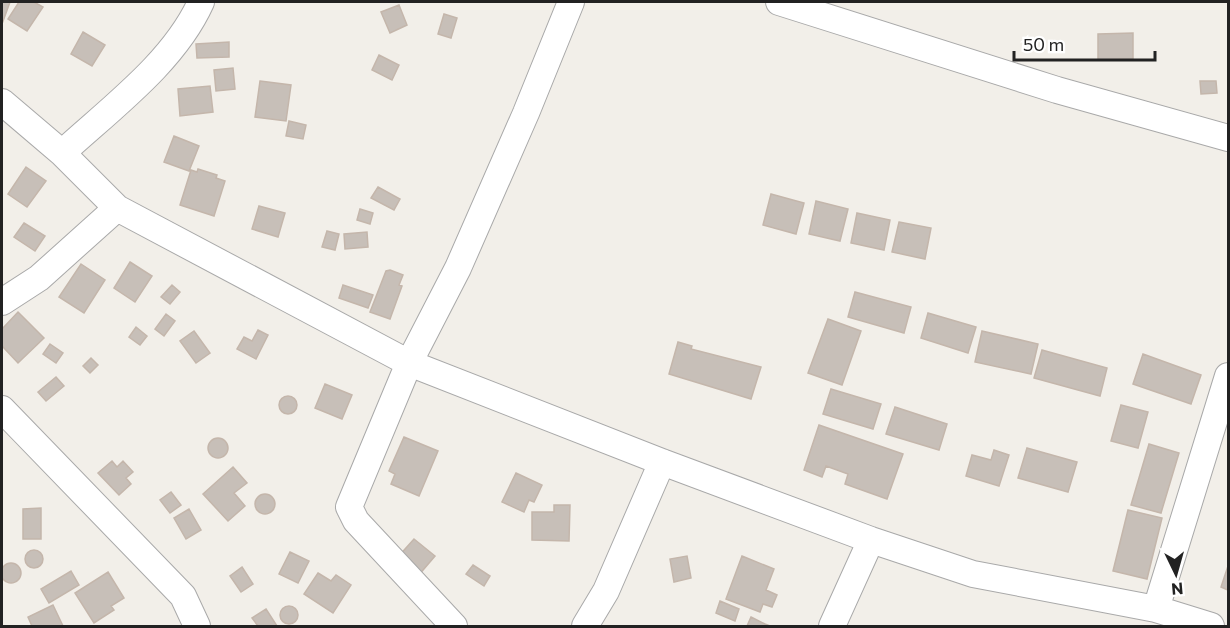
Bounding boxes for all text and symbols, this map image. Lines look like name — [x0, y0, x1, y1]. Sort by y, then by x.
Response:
scale bar — [1014, 24, 1155, 62]
text: 50 m — [1023, 33, 1064, 55]
north arrow — [1146, 544, 1206, 604]
text: N — [1171, 579, 1184, 599]

